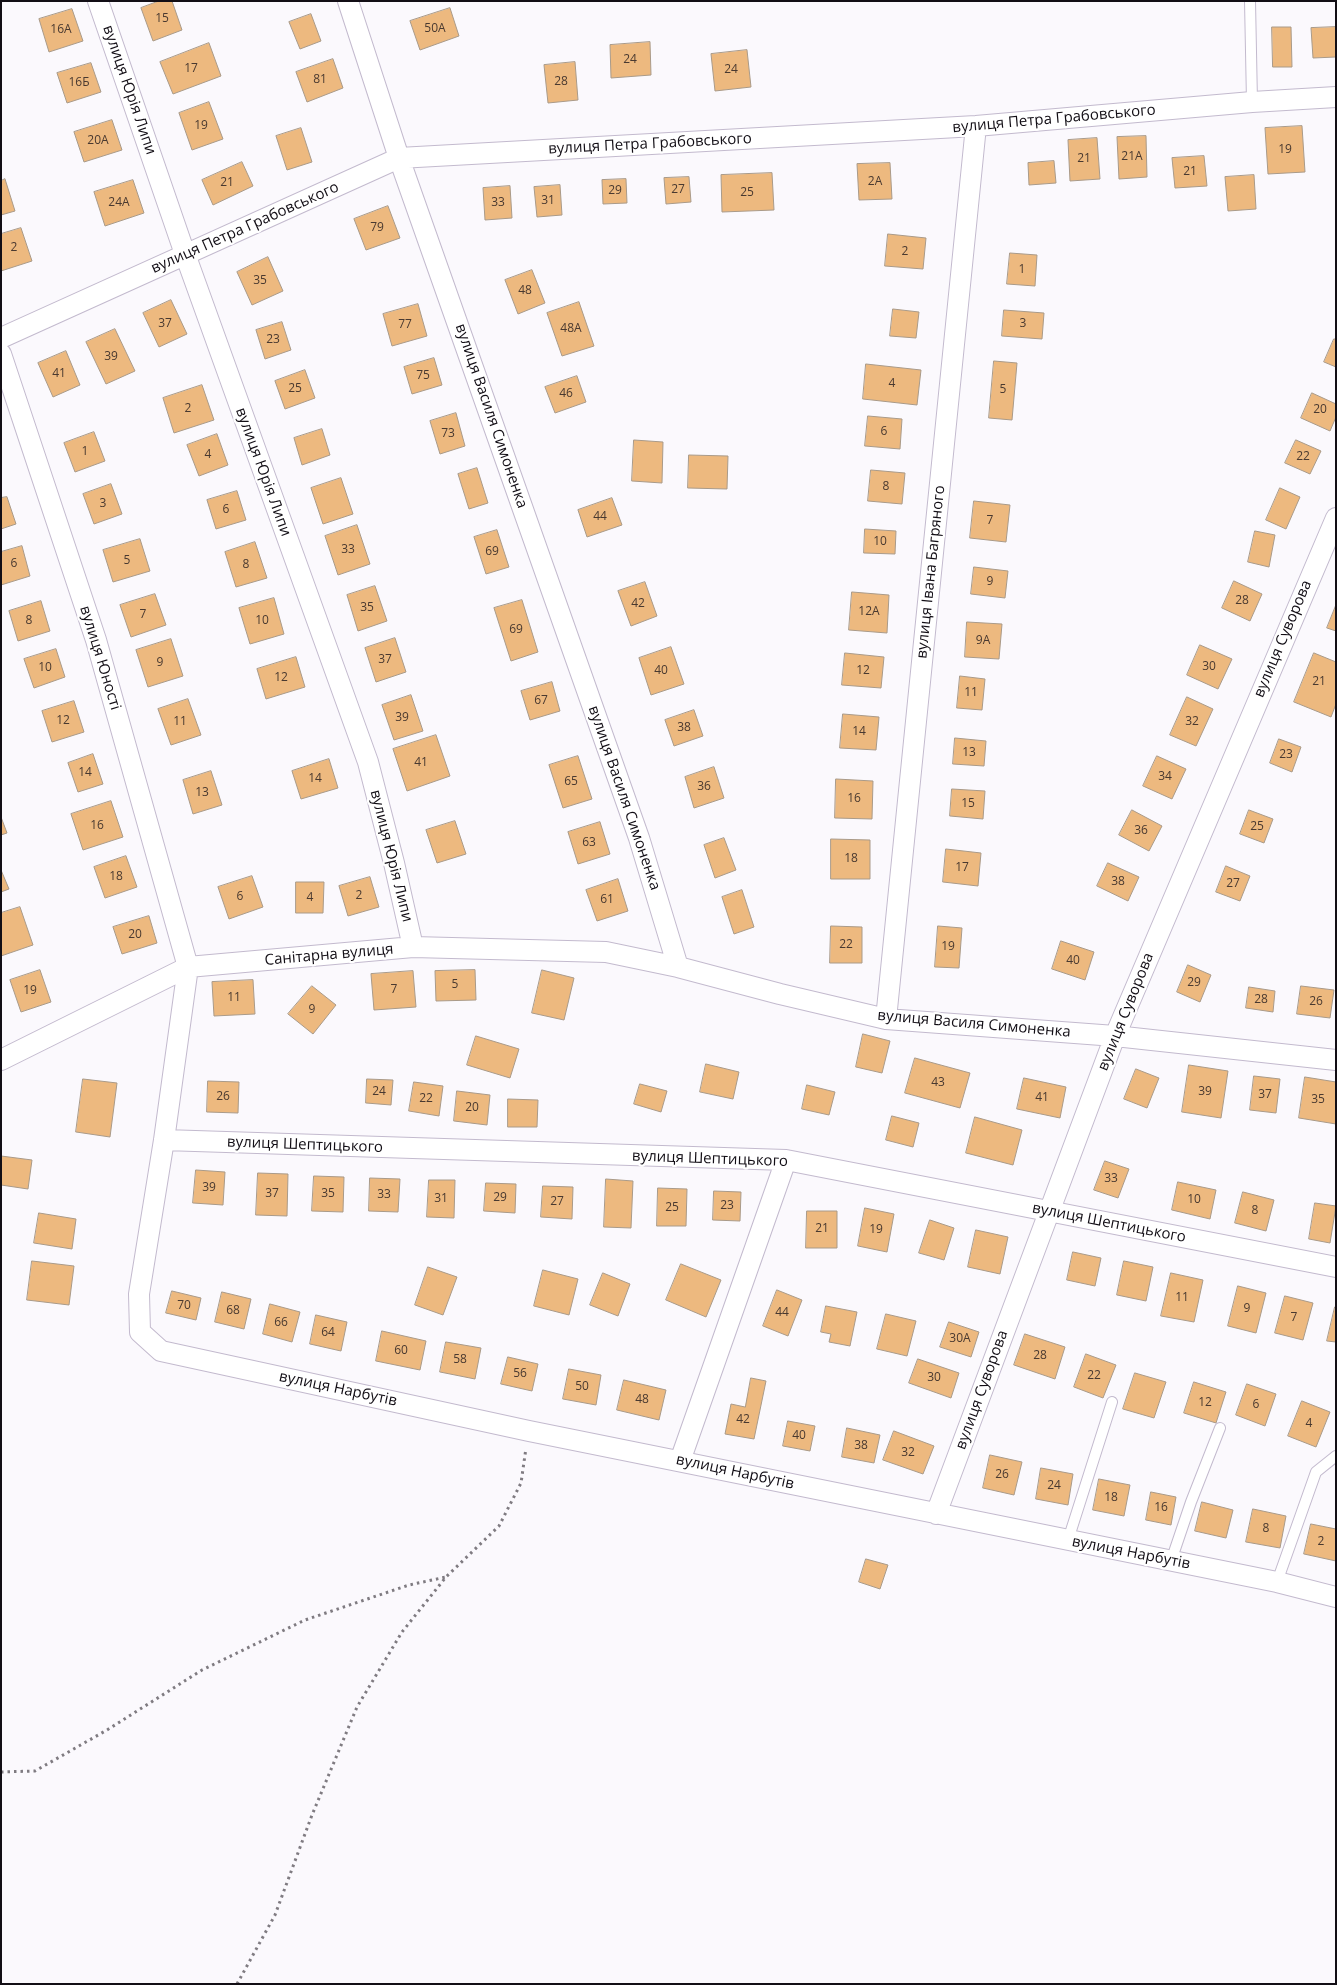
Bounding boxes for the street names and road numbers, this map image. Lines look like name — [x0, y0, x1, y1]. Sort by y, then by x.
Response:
street label: вулиця Юрія Липи — [98, 23, 160, 157]
street label: вулиця Петра Грабовського — [952, 101, 1156, 137]
street label: вулиця Петра Грабовського — [548, 130, 752, 158]
street label: вулиця Петра Грабовського — [148, 178, 342, 278]
street label: вулиця Василя Симоненка — [451, 321, 531, 511]
street label: вулиця Юрія Липи — [231, 405, 295, 539]
street label: вулиця Івана Багряного — [913, 484, 949, 660]
street label: вулиця Суворова — [1250, 578, 1316, 700]
street label: вулиця Юності — [76, 604, 124, 712]
street label: вулиця Василя Симоненка — [584, 703, 664, 893]
street label: вулиця Юрія Липи — [366, 788, 416, 924]
street label: Санітарна вулиця — [264, 940, 394, 970]
street label: вулиця Суворова — [1094, 950, 1158, 1074]
street label: вулиця Василя Симоненка — [877, 1007, 1071, 1041]
street label: вулиця Шептицького — [227, 1133, 383, 1157]
street label: вулиця Шептицького — [632, 1147, 788, 1171]
street label: вулиця Шептицького — [1031, 1199, 1187, 1247]
street label: вулиця Суворова — [952, 1328, 1012, 1452]
street label: вулиця Нарбутів — [277, 1368, 399, 1410]
street label: вулиця Нарбутів — [674, 1451, 796, 1493]
street label: вулиця Нарбутів — [1070, 1533, 1192, 1573]

